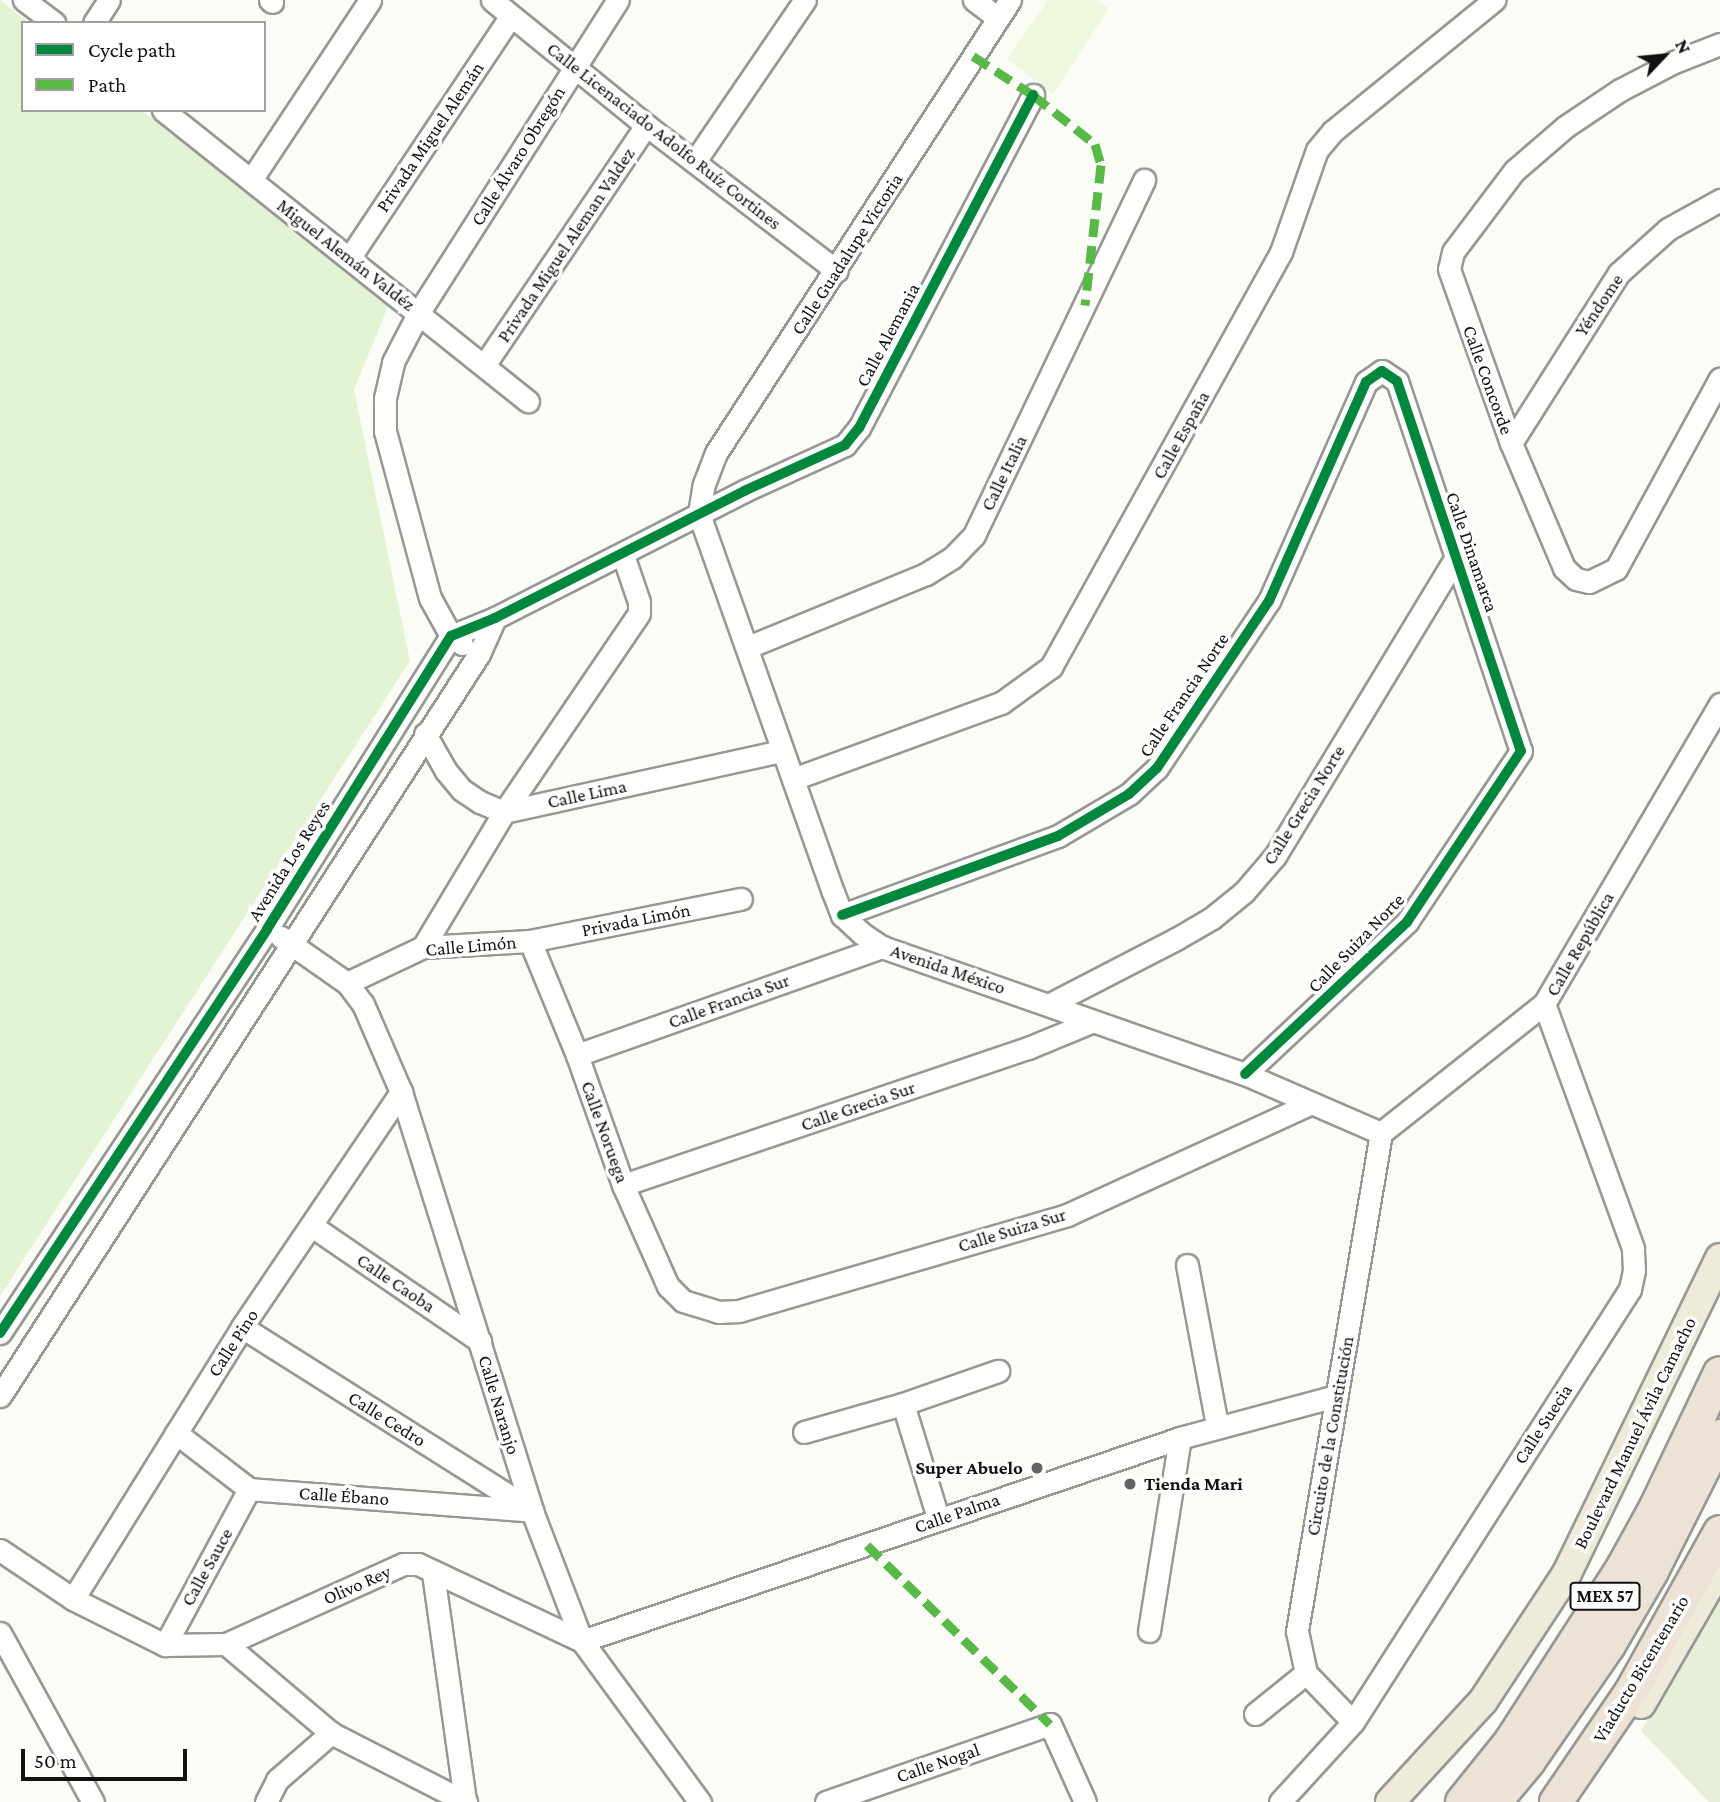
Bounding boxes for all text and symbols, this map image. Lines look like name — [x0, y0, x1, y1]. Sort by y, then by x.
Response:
legend — [21, 21, 266, 112]
north arrow — [1629, 21, 1699, 91]
text: N — [1671, 36, 1696, 57]
street label: Calle Licenaciado Adolfo Ruíz Cortines — [542, 37, 786, 235]
text: Cycle path — [88, 38, 176, 62]
street label: Privada Miguel Alemán — [371, 58, 489, 216]
text: Path — [88, 73, 126, 97]
street label: Calle Álvaro Obregón — [466, 82, 570, 230]
street label: Privada Miguel Aleman Valdez — [492, 143, 640, 347]
street label: Calle Guadalupe Victoria — [786, 169, 908, 339]
street label: Miguel Alemán Valdéz — [272, 194, 420, 316]
street label: Yéndome — [1570, 269, 1628, 341]
street label: Calle Alemania — [851, 279, 925, 391]
street label: Calle Concorde — [1458, 322, 1518, 438]
street label: Calle España — [1147, 387, 1215, 483]
street label: Calle Italia — [976, 431, 1032, 515]
street label: Calle Dinamarca — [1441, 489, 1503, 615]
street label: Calle Francia Norte — [1134, 629, 1234, 761]
street label: Calle Grecia Norte — [1258, 741, 1350, 869]
street label: Calle Lima — [545, 774, 629, 814]
street label: Avenida Los Reyes — [243, 797, 335, 925]
street label: Calle República — [1541, 888, 1619, 1000]
street label: Calle Suiza Norte — [1303, 889, 1409, 997]
street label: Privada Limón — [580, 898, 692, 942]
street label: Calle Limón — [425, 931, 517, 961]
street label: Avenida México — [888, 939, 1008, 999]
street label: Calle Francia Sur — [665, 969, 793, 1033]
street label: Calle Grecia Sur — [798, 1076, 918, 1136]
street label: Calle Noruega — [576, 1078, 634, 1186]
street label: Calle Suiza Sur — [955, 1203, 1069, 1257]
street label: Calle Caoba — [352, 1248, 440, 1318]
street label: Calle Pino — [203, 1305, 263, 1381]
street label: Boulevard Manuel Ávila Camacho — [1569, 1313, 1701, 1553]
street label: Circuito de la Constitución — [1301, 1334, 1359, 1538]
street label: Calle Naranjo — [473, 1353, 525, 1457]
street label: Calle Suecia — [1509, 1380, 1577, 1468]
street label: Calle Cedro — [344, 1386, 430, 1452]
place label: Super Abuelo — [916, 1457, 1023, 1479]
marker: Super Abuelo — [1029, 1460, 1045, 1476]
place label: Tienda Mari — [1144, 1473, 1243, 1495]
marker: Tienda Mari — [1122, 1476, 1138, 1492]
street label: Calle Ébano — [298, 1481, 390, 1511]
street label: Calle Palma — [911, 1488, 1003, 1538]
street label: Calle Sauce — [176, 1524, 238, 1610]
street label: Olivo Rey — [320, 1560, 394, 1610]
road number: MEX 57 — [1568, 1582, 1642, 1610]
street label: Viaducto Bicentenario — [1588, 1591, 1694, 1747]
scale bar — [24, 1736, 191, 1780]
street label: Calle Nogal — [893, 1738, 983, 1788]
text: 50 m — [34, 1749, 77, 1773]

